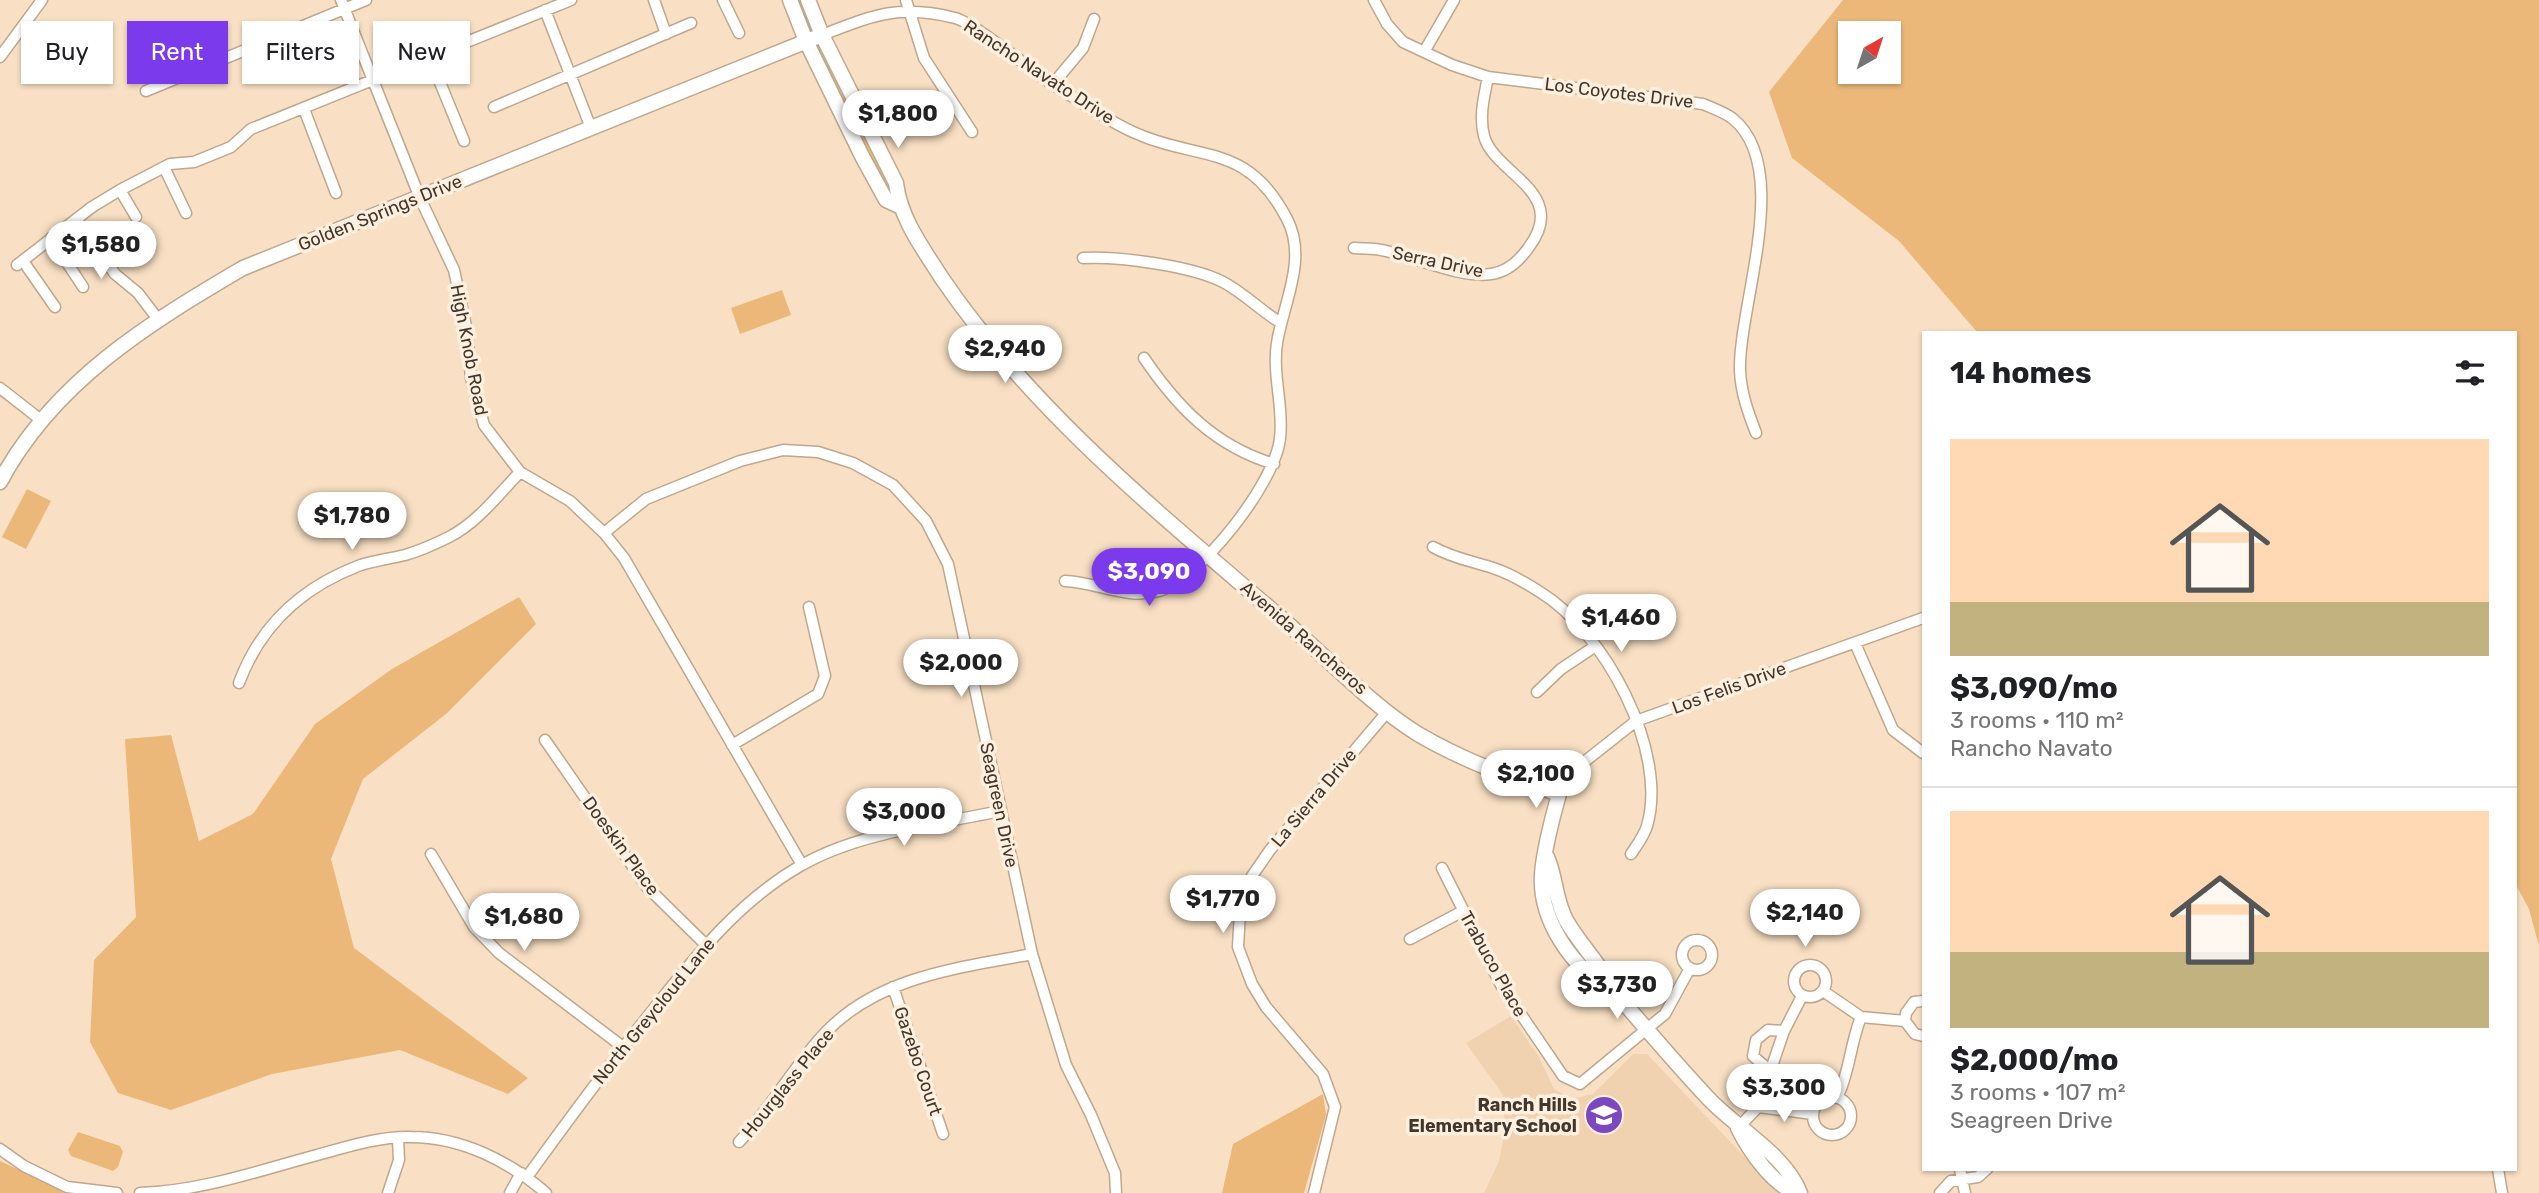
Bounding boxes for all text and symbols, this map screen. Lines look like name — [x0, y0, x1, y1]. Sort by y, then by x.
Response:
street label: Rancho Navato Drive — [960, 15, 1118, 129]
chip: Buy — [21, 21, 113, 84]
chip: Rent — [127, 21, 228, 84]
chip: Filters — [242, 21, 359, 84]
chip: New — [373, 21, 470, 84]
north arrow — [1838, 21, 1900, 84]
map controls — [1838, 21, 1901, 84]
street label: Los Coyotes Drive — [1543, 73, 1695, 113]
pin: $1,800 — [841, 90, 955, 150]
text: $1,800 — [858, 99, 938, 127]
street label: Golden Springs Drive — [295, 170, 465, 256]
pin: $1,580 — [44, 222, 158, 281]
text: $1,580 — [61, 230, 141, 258]
street label: Serra Drive — [1390, 242, 1486, 282]
street label: High Knob Road — [445, 283, 493, 417]
pin: $2,940 — [948, 326, 1062, 385]
text: $2,940 — [964, 334, 1046, 362]
icon: filters — [2451, 354, 2489, 392]
text: 14 homes — [1950, 355, 2092, 391]
icon: home — [2157, 485, 2283, 611]
pin: $1,780 — [295, 492, 409, 552]
text: $1,780 — [314, 501, 390, 529]
pin: $3,090 — [1092, 548, 1206, 608]
text: $3,090 — [1108, 557, 1190, 585]
street label: Avenida Rancheros — [1236, 577, 1372, 699]
pin: $1,460 — [1564, 594, 1678, 654]
text: $1,460 — [1581, 603, 1661, 631]
pin: $2,000 — [904, 640, 1018, 699]
text: $2,000 — [919, 648, 1003, 676]
street label: Los Felis Drive — [1669, 657, 1789, 719]
text: $3,090/mo — [1950, 670, 2118, 706]
text: 3 rooms · 110 m² — [1950, 706, 2124, 734]
text: Rancho Navato — [1950, 734, 2113, 762]
street label: Seagreen Drive — [975, 740, 1023, 870]
street label: La Sierra Drive — [1267, 744, 1361, 852]
pin: $2,100 — [1479, 750, 1593, 810]
text: $2,100 — [1497, 759, 1575, 787]
pin: $3,000 — [847, 788, 961, 848]
street label: Doeskin Place — [578, 792, 664, 900]
text: $3,000 — [862, 797, 946, 825]
icon: home — [2157, 857, 2283, 983]
pin: $1,770 — [1166, 876, 1280, 935]
text: $1,770 — [1186, 884, 1260, 912]
pin: $2,140 — [1748, 890, 1862, 949]
pin: $1,680 — [467, 894, 581, 953]
text: $2,140 — [1766, 898, 1844, 926]
text: $1,680 — [484, 902, 564, 930]
street label: Trabuco Place — [1455, 907, 1531, 1021]
street label: North Greycloud Lane — [588, 933, 720, 1089]
pin: $3,730 — [1560, 962, 1674, 1021]
text: $3,730 — [1577, 970, 1657, 998]
street label: Gazebo Court — [889, 1004, 947, 1118]
street label: Hourglass Place — [737, 1024, 839, 1142]
text: $2,000/mo — [1950, 1042, 2119, 1078]
pin: $3,300 — [1727, 1064, 1841, 1124]
text: $3,300 — [1742, 1073, 1826, 1101]
text: 3 rooms · 107 m² — [1950, 1078, 2126, 1106]
place label: Ranch Hills Elementary School — [1408, 1094, 1577, 1137]
school or university icon: Ranch Hills Elementary School — [1583, 1094, 1625, 1136]
text: Seagreen Drive — [1950, 1106, 2113, 1134]

